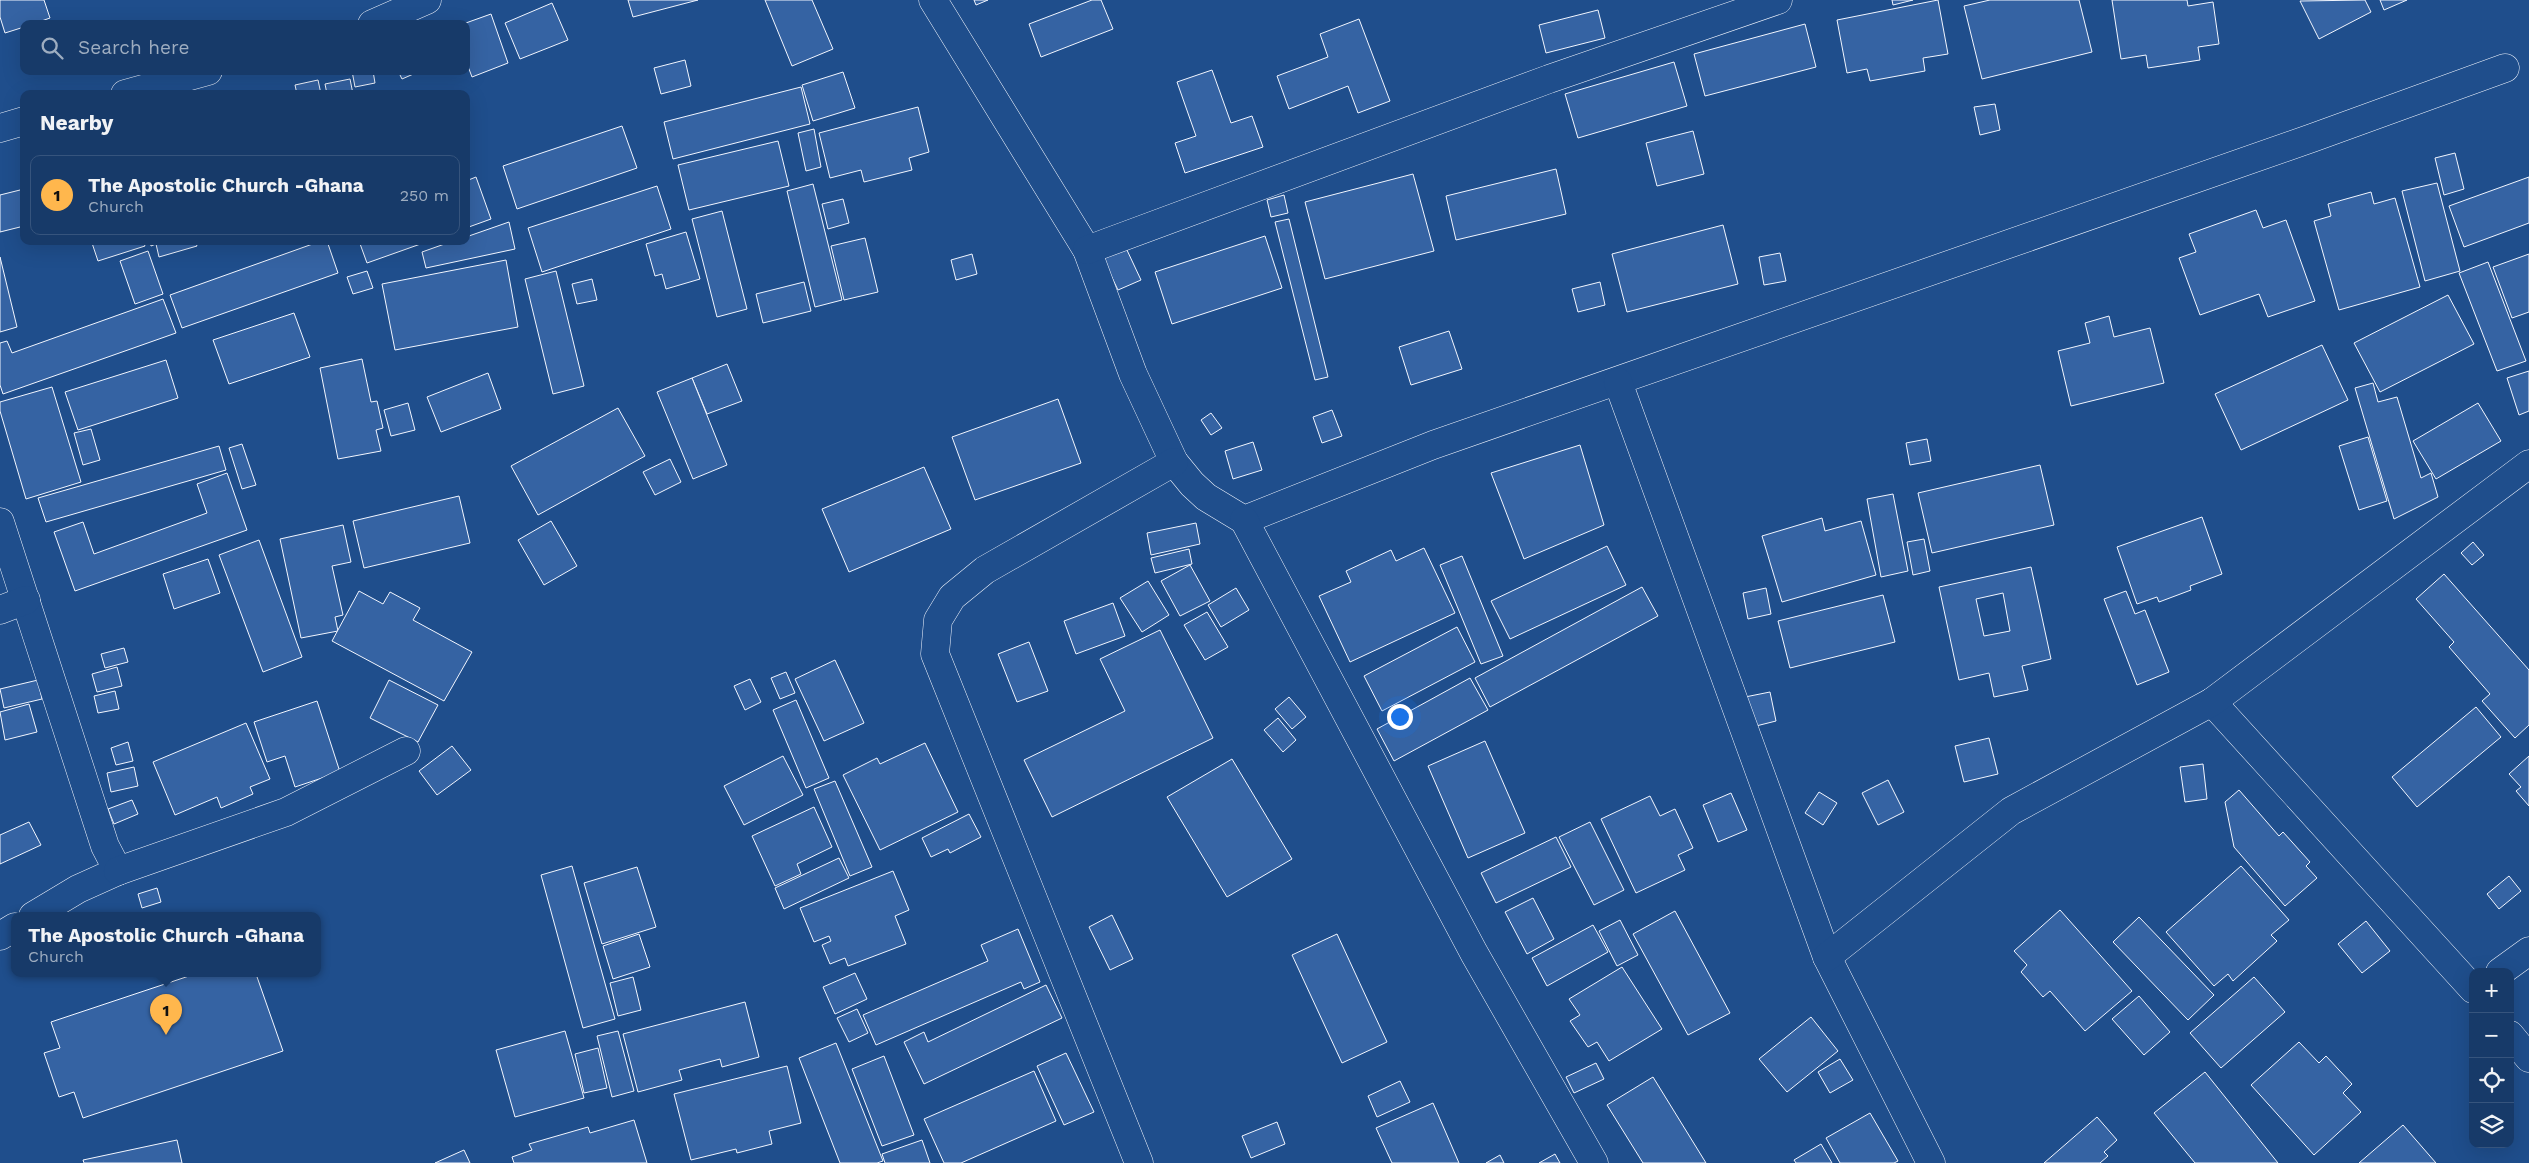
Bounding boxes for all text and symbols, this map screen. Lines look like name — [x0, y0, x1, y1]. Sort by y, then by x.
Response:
search box — [20, 20, 470, 75]
icon: search — [38, 34, 66, 62]
text: Search here — [78, 36, 189, 59]
text: Nearby — [40, 110, 113, 135]
text: The Apostolic Church -Ghana — [88, 174, 364, 197]
text: 1 — [54, 186, 60, 205]
text: 250 m — [400, 186, 449, 205]
text: Church — [88, 197, 144, 216]
your location — [1387, 704, 1413, 730]
popup — [11, 912, 321, 977]
text: The Apostolic Church -Ghana — [28, 924, 304, 947]
text: Church — [28, 947, 84, 966]
map controls — [2469, 968, 2514, 1148]
button: + — [2469, 968, 2514, 1013]
pin: 1 — [150, 994, 182, 1035]
button: − — [2469, 1013, 2514, 1058]
button: locate — [2469, 1058, 2514, 1103]
button: layers — [2469, 1103, 2514, 1148]

